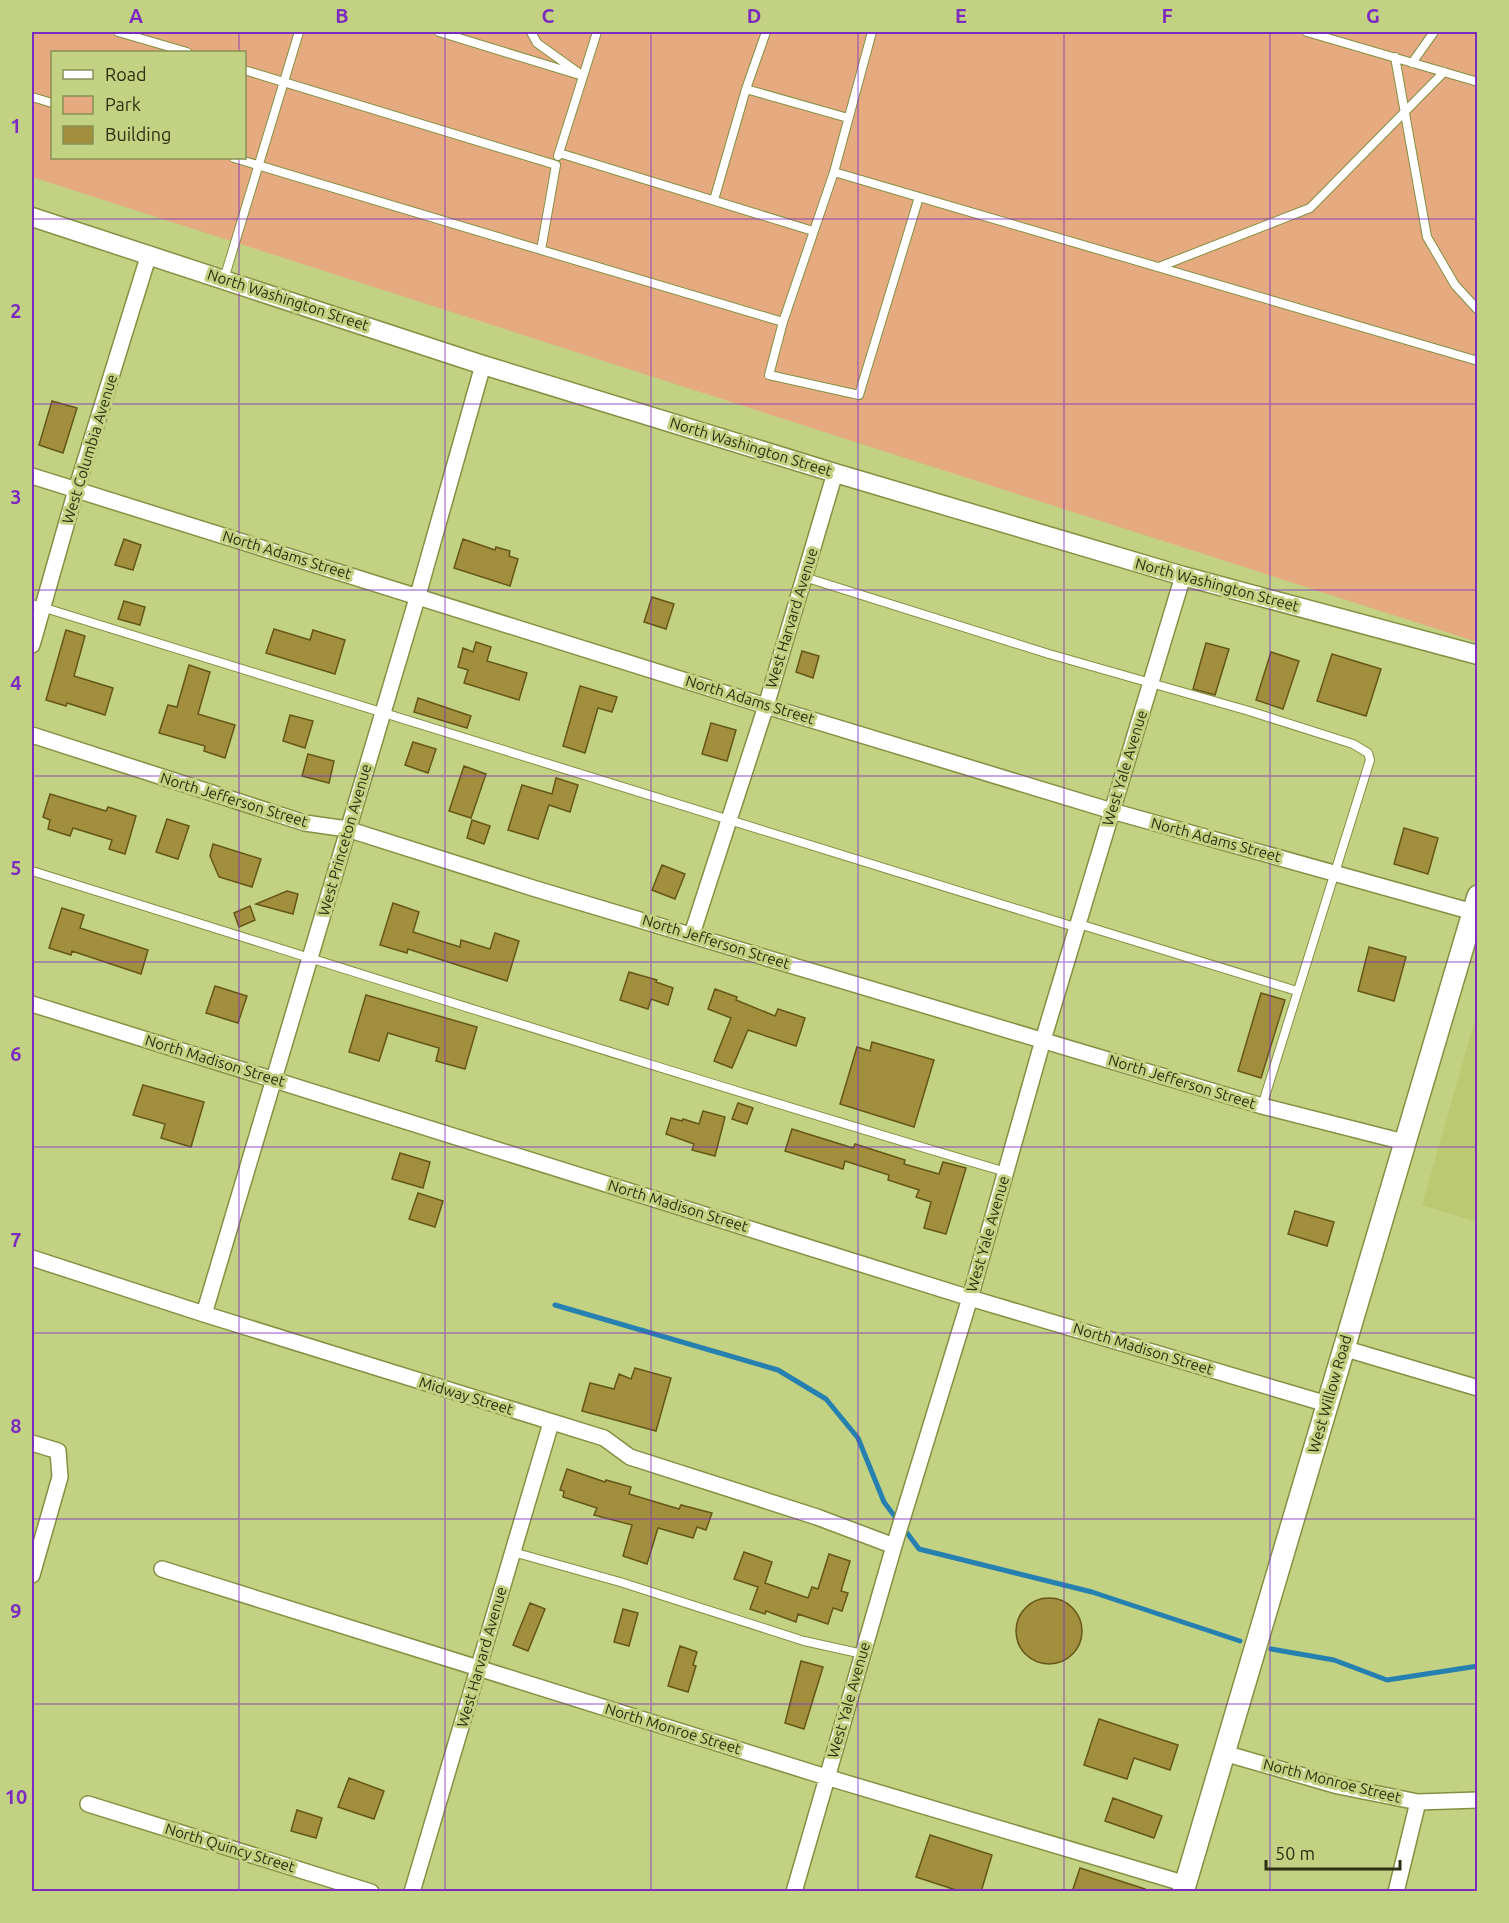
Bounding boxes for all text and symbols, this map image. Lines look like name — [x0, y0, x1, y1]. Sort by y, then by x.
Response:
text: A — [129, 4, 143, 27]
text: B — [335, 4, 349, 27]
text: C — [542, 4, 555, 27]
text: D — [747, 4, 761, 27]
text: E — [955, 4, 967, 27]
text: F — [1161, 4, 1173, 27]
text: G — [1366, 4, 1380, 27]
legend — [51, 51, 246, 159]
text: Road — [105, 64, 147, 84]
text: Park — [105, 94, 141, 114]
text: 1 — [10, 114, 22, 137]
text: Building — [105, 124, 171, 144]
street label: North Washington Street — [205, 265, 371, 334]
text: 2 — [10, 299, 22, 322]
street label: West Columbia Avenue — [59, 372, 120, 526]
street label: North Washington Street — [668, 414, 834, 479]
text: 3 — [10, 485, 22, 508]
street label: North Adams Street — [221, 527, 354, 582]
street label: West Harvard Avenue — [762, 546, 821, 690]
street label: North Washington Street — [1133, 554, 1301, 615]
text: 4 — [10, 671, 22, 694]
street label: North Adams Street — [684, 672, 817, 727]
street label: West Yale Avenue — [1099, 708, 1150, 828]
street label: West Princeton Avenue — [315, 762, 374, 918]
street label: North Jefferson Street — [158, 769, 310, 830]
street label: North Adams Street — [1149, 814, 1283, 865]
text: 5 — [10, 856, 22, 879]
street label: North Jefferson Street — [640, 911, 792, 972]
street label: North Madison Street — [143, 1031, 287, 1090]
text: 6 — [10, 1042, 22, 1065]
street label: North Jefferson Street — [1106, 1051, 1258, 1112]
street label: West Yale Avenue — [963, 1174, 1012, 1294]
street label: North Madison Street — [606, 1176, 750, 1235]
text: 7 — [10, 1228, 22, 1251]
street label: North Madison Street — [1071, 1319, 1215, 1378]
street label: West Willow Road — [1305, 1333, 1354, 1455]
street label: Midway Street — [417, 1373, 515, 1418]
text: 8 — [10, 1414, 22, 1437]
street label: West Harvard Avenue — [453, 1585, 510, 1729]
text: 9 — [10, 1599, 22, 1622]
street label: West Yale Avenue — [824, 1640, 873, 1760]
street label: North Monroe Street — [603, 1700, 743, 1757]
street label: North Monroe Street — [1261, 1755, 1403, 1806]
text: 10 — [5, 1785, 27, 1808]
street label: North Quincy Street — [163, 1820, 297, 1875]
scale bar — [1266, 1833, 1400, 1871]
text: 50 m — [1275, 1843, 1315, 1863]

